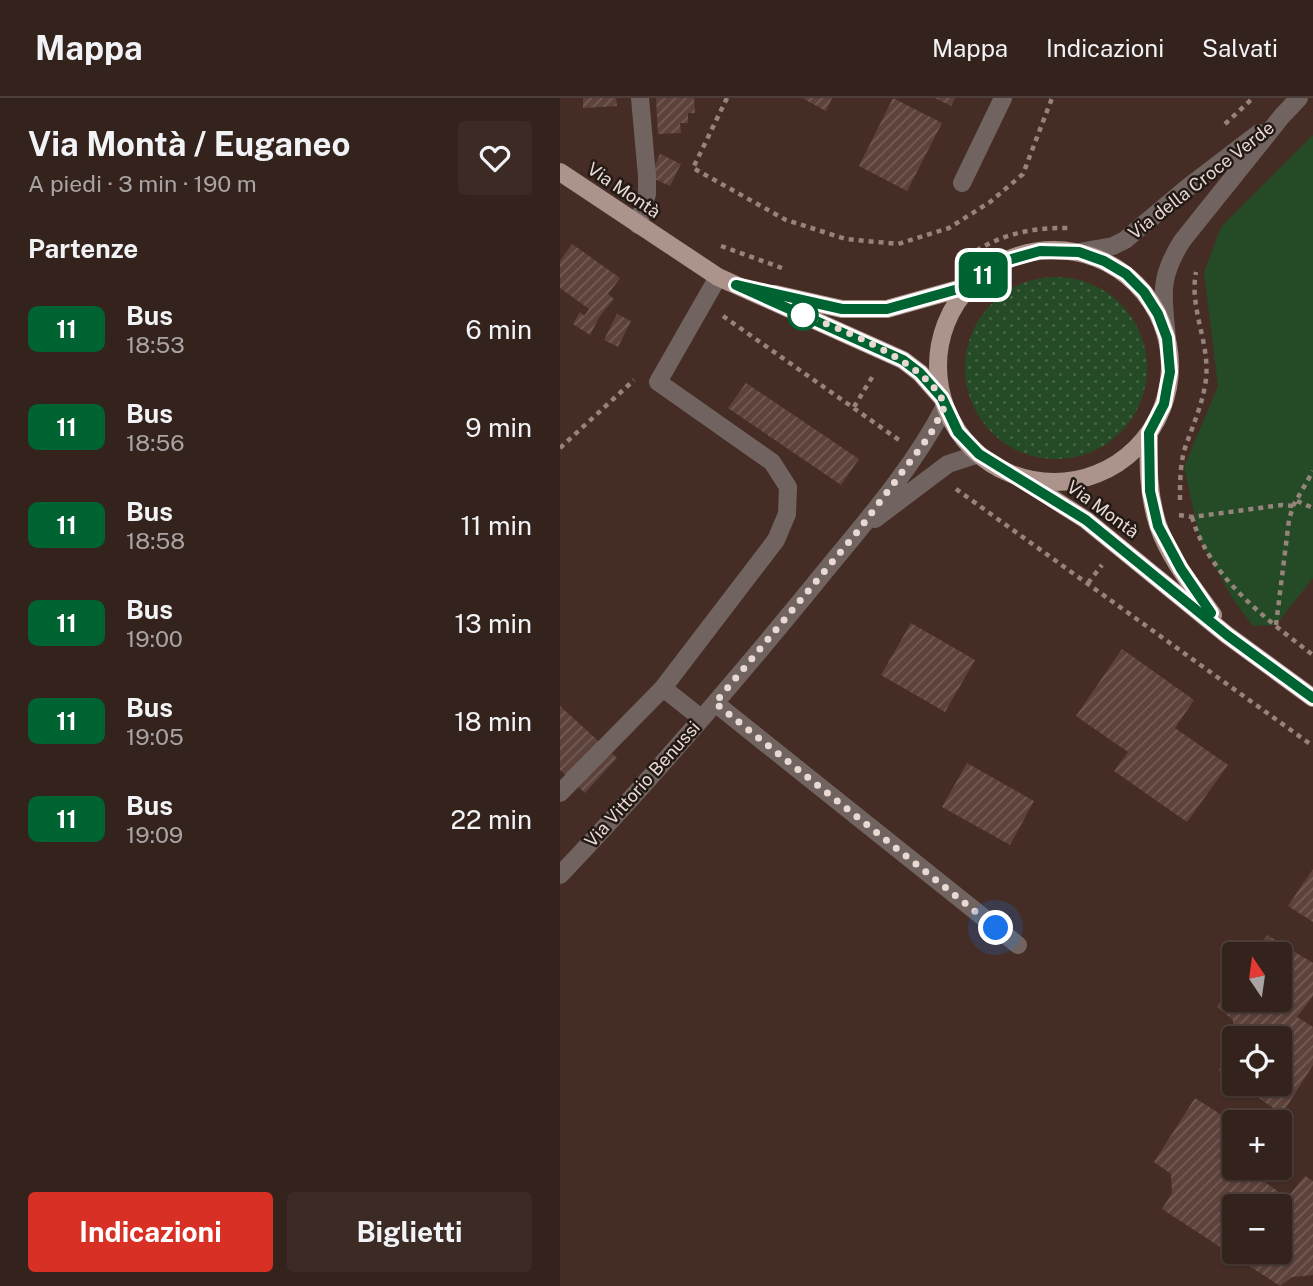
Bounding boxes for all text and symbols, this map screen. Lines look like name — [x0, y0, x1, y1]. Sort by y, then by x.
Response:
text: Mappa — [35, 29, 143, 67]
text: Mappa — [932, 34, 1008, 62]
text: Indicazioni — [1046, 34, 1164, 62]
text: Salvati — [1202, 34, 1278, 62]
street label: Via della Croce Verde — [1124, 117, 1278, 243]
button: heart — [458, 121, 532, 195]
text: Via Montà / Euganeo — [28, 125, 351, 163]
street label: Via Montà — [583, 158, 665, 222]
text: A piedi · 3 min · 190 m — [28, 170, 257, 197]
text: Partenze — [28, 233, 138, 264]
line badge: 11 — [952, 252, 1014, 298]
text: 11 — [973, 261, 993, 289]
text: Bus — [126, 300, 173, 331]
unlabelled marker — [788, 300, 818, 330]
text: 6 min — [465, 314, 532, 345]
text: 11 — [56, 315, 77, 343]
text: 18:53 — [126, 331, 185, 358]
text: Bus — [126, 398, 173, 429]
text: 9 min — [465, 412, 532, 443]
text: 11 — [56, 413, 77, 441]
text: 18:56 — [126, 429, 185, 456]
street label: Via Montà — [1063, 476, 1143, 542]
text: Bus — [126, 496, 173, 527]
text: 11 min — [460, 510, 532, 541]
text: 11 — [56, 511, 77, 539]
text: 18:58 — [126, 527, 185, 554]
text: Bus — [126, 594, 173, 625]
text: 13 min — [455, 608, 532, 639]
text: 11 — [56, 609, 77, 637]
text: 19:00 — [126, 625, 183, 652]
text: Bus — [126, 692, 173, 723]
text: 18 min — [454, 706, 532, 737]
text: 11 — [56, 707, 77, 735]
street label: Via Vittorio Benussi — [580, 717, 704, 851]
text: 19:05 — [126, 723, 184, 750]
text: Bus — [126, 790, 173, 821]
text: 22 min — [451, 804, 532, 835]
text: 11 — [56, 805, 77, 833]
text: 19:09 — [126, 821, 183, 848]
your location — [978, 910, 1013, 945]
north arrow — [1222, 942, 1292, 1012]
map controls — [1222, 942, 1292, 1264]
button: locate — [1222, 1026, 1292, 1096]
button: + — [1222, 1110, 1292, 1180]
button: Indicazioni — [28, 1192, 273, 1272]
button: Biglietti — [287, 1192, 532, 1272]
button: − — [1222, 1194, 1292, 1264]

